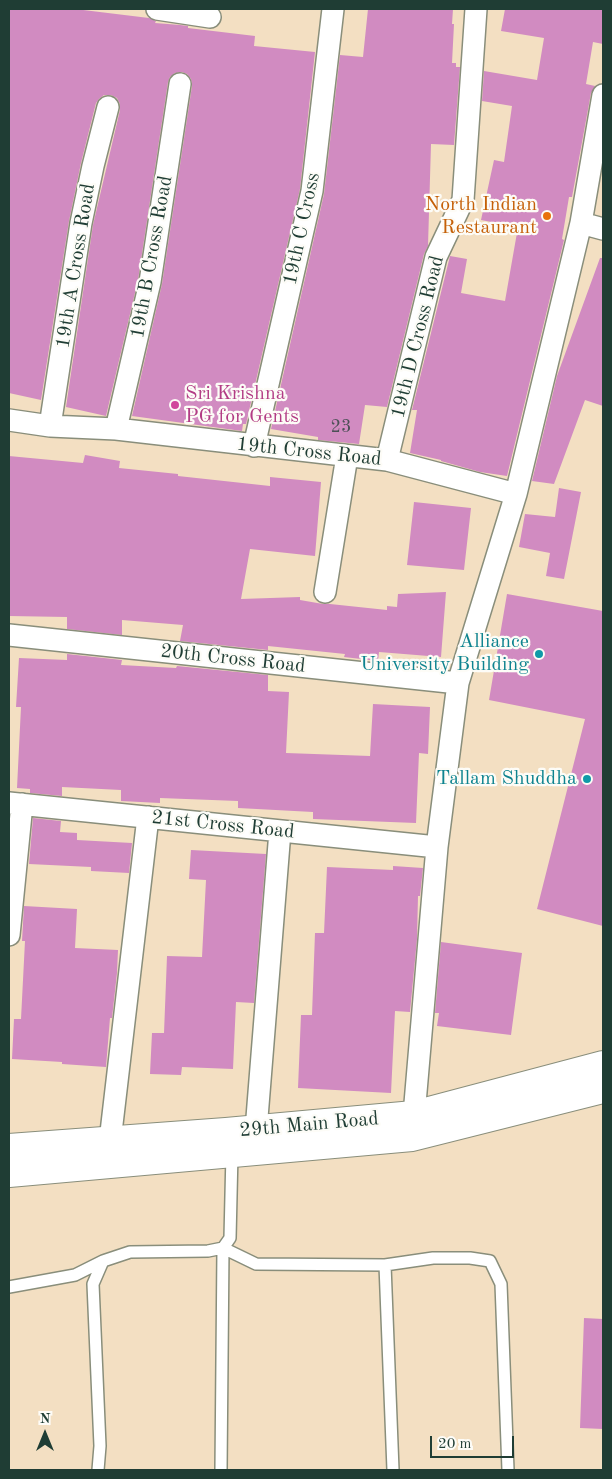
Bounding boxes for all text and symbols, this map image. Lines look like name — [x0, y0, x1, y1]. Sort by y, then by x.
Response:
street label: 19th C Cross — [278, 170, 326, 288]
street label: 19th B Cross Road — [126, 174, 178, 340]
street label: 19th A Cross Road — [51, 182, 101, 350]
place label: North Indian Restaurant — [425, 193, 537, 240]
marker: North Indian Restaurant — [541, 210, 553, 222]
street label: 19th D Cross Road — [386, 253, 450, 421]
place label: Sri Krishna PG for Gents — [185, 382, 299, 429]
marker: Sri Krishna PG for Gents — [169, 399, 181, 411]
house number: 23 — [331, 416, 351, 438]
street label: 19th Cross Road — [235, 432, 383, 472]
place label: Alliance University Building — [360, 630, 529, 677]
street label: 20th Cross Road — [159, 639, 307, 679]
marker: Alliance University Building — [533, 648, 545, 660]
place label: Tallam Shuddha — [436, 767, 577, 791]
marker: Tallam Shuddha — [581, 773, 593, 785]
street label: 21st Cross Road — [150, 806, 296, 844]
street label: 29th Main Road — [238, 1107, 380, 1143]
north arrow — [20, 1409, 70, 1459]
text: N — [40, 1412, 50, 1426]
scale bar — [432, 1426, 516, 1458]
text: 20 m — [438, 1437, 472, 1452]

